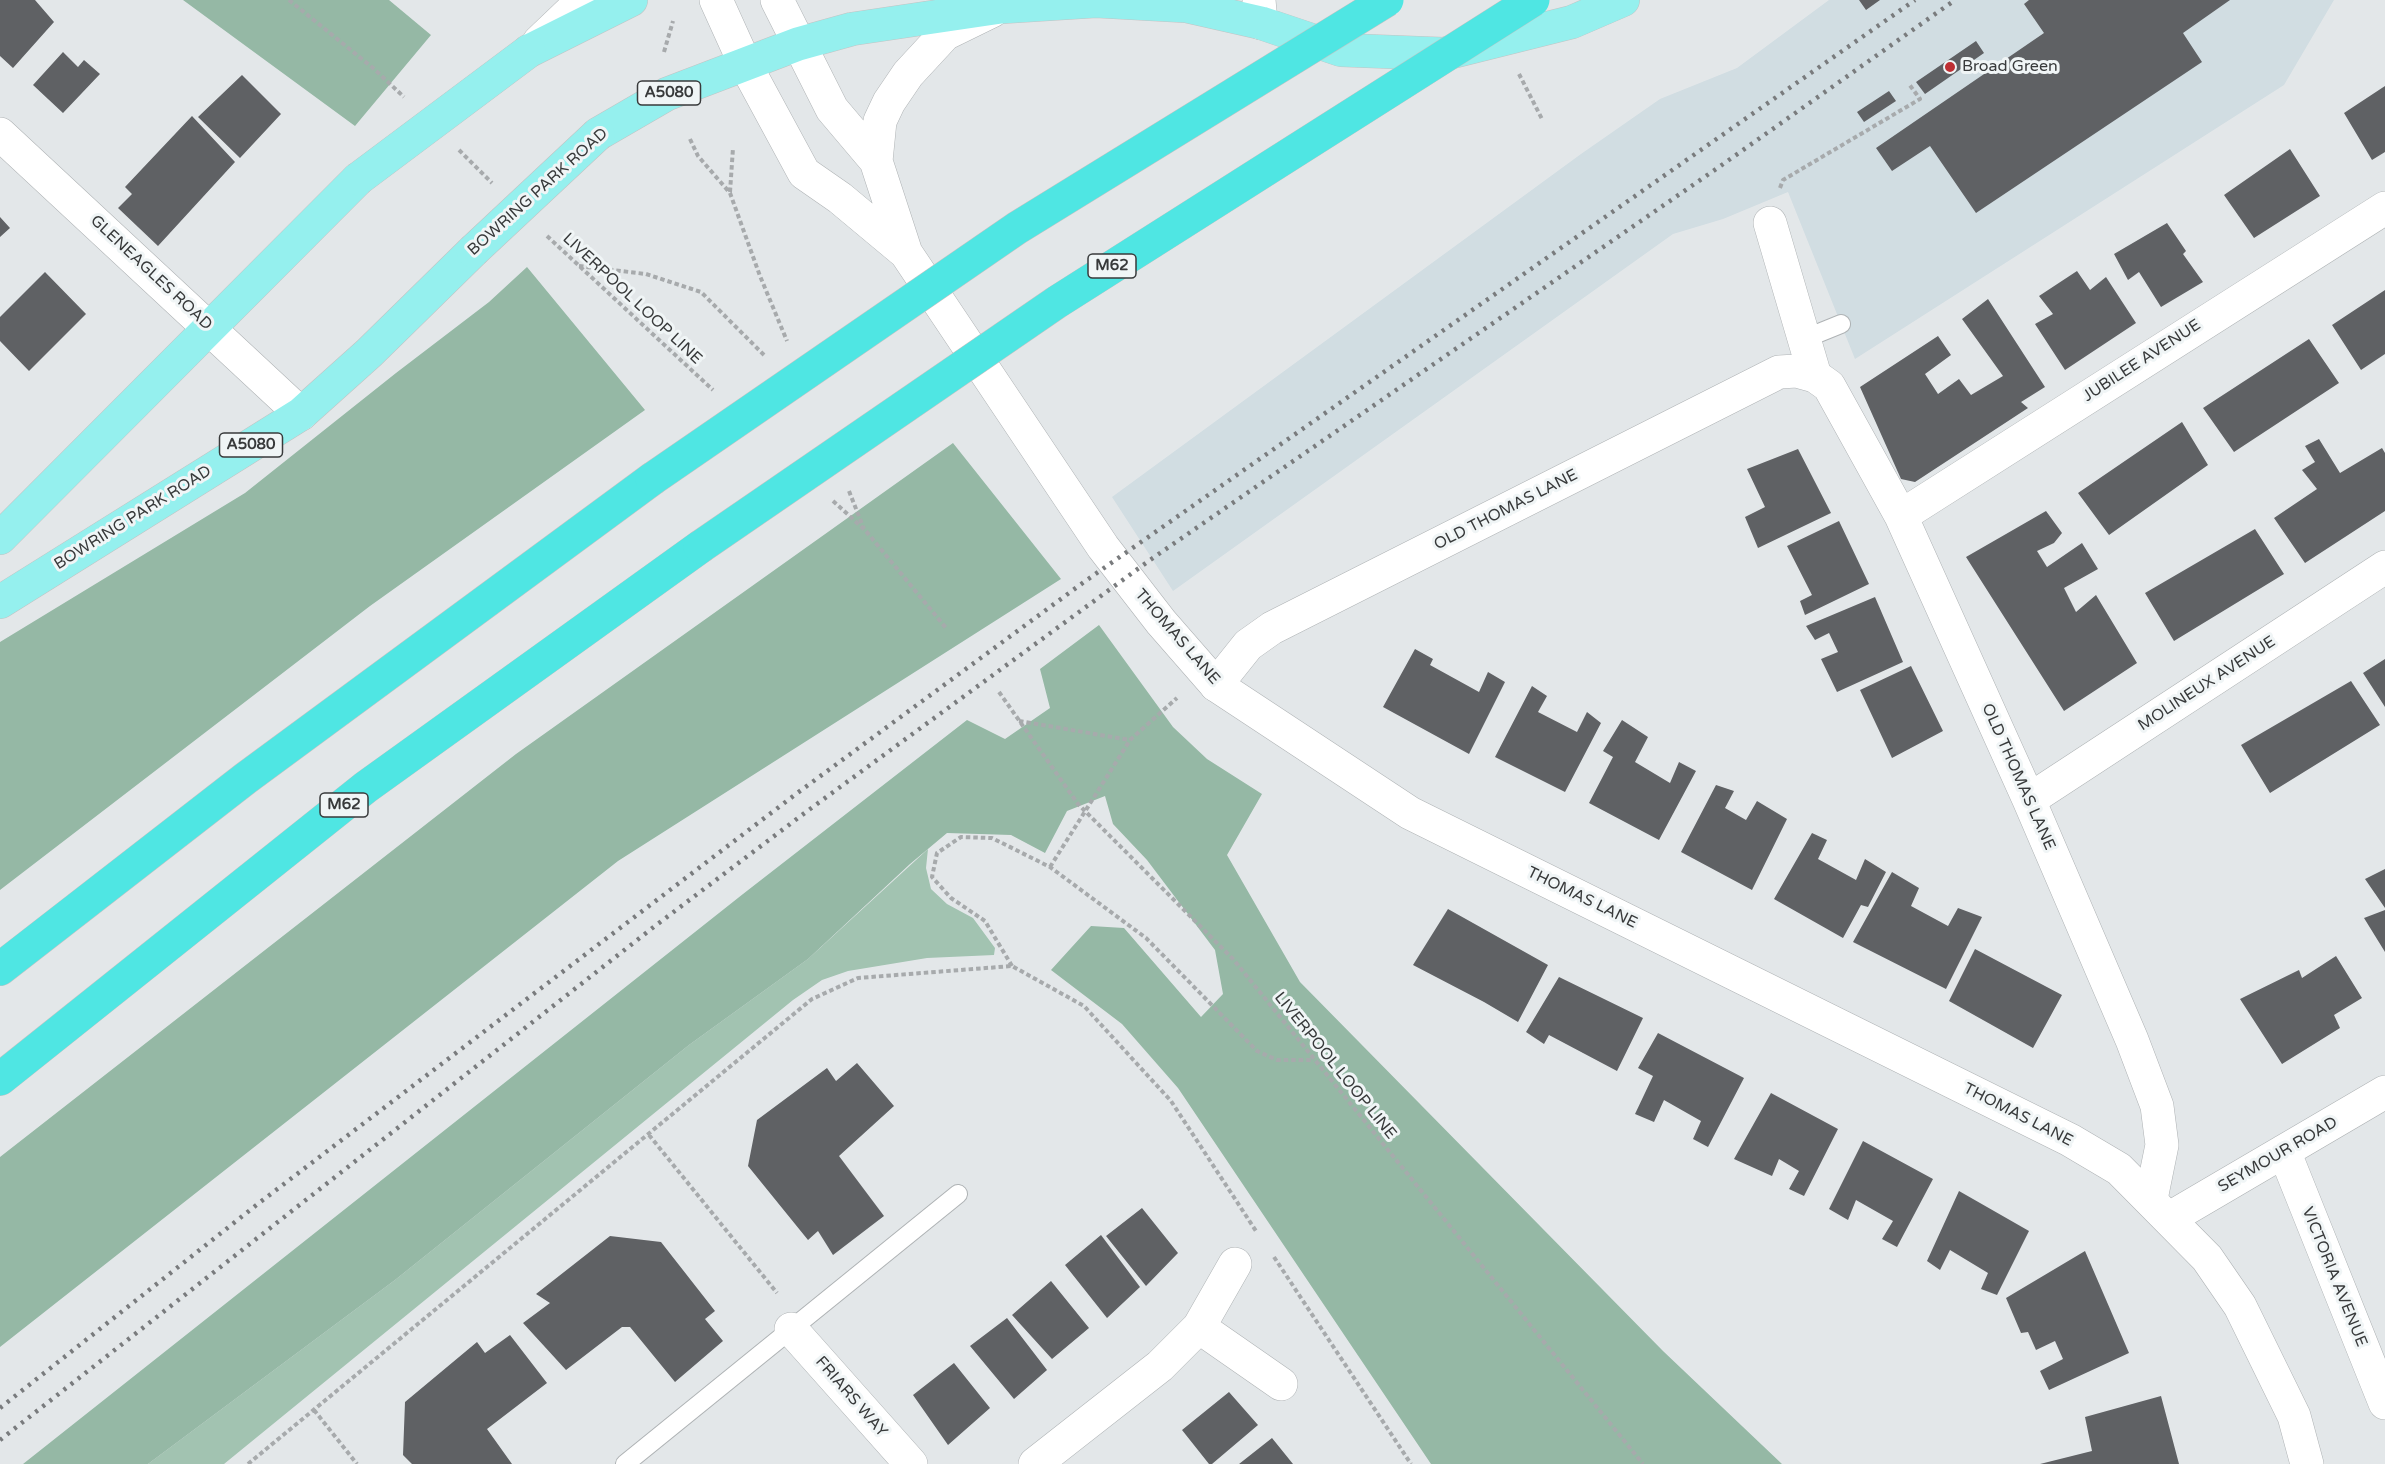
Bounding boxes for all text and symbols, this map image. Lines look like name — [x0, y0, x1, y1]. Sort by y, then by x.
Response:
place label: Broad Green — [1962, 57, 2058, 77]
marker: Broad Green — [1943, 60, 1957, 74]
road number: A5080 — [638, 81, 700, 105]
street label: BOWRING PARK ROAD — [464, 124, 612, 260]
street label: GLENEAGLES ROAD — [86, 211, 216, 335]
street label: LIVERPOOL LOOP LINE — [558, 229, 706, 369]
road number: M62 — [1088, 254, 1136, 278]
street label: JUBILEE AVENUE — [2079, 316, 2205, 406]
road number: A5080 — [220, 433, 282, 457]
street label: BOWRING PARK ROAD — [51, 462, 215, 574]
street label: OLD THOMAS LANE — [1431, 465, 1581, 555]
street label: THOMAS LANE — [1130, 585, 1224, 689]
street label: MOLINEUX AVENUE — [2135, 632, 2279, 736]
street label: OLD THOMAS LANE — [1977, 701, 2059, 853]
road number: M62 — [320, 793, 368, 817]
street label: THOMAS LANE — [1524, 863, 1640, 933]
street label: LIVERPOOL LOOP LINE — [1270, 989, 1400, 1143]
street label: THOMAS LANE — [1960, 1079, 2076, 1151]
street label: SEYMOUR ROAD — [2215, 1113, 2341, 1197]
street label: VICTORIA AVENUE — [2297, 1204, 2371, 1350]
street label: FRIARS WAY — [811, 1353, 891, 1441]

